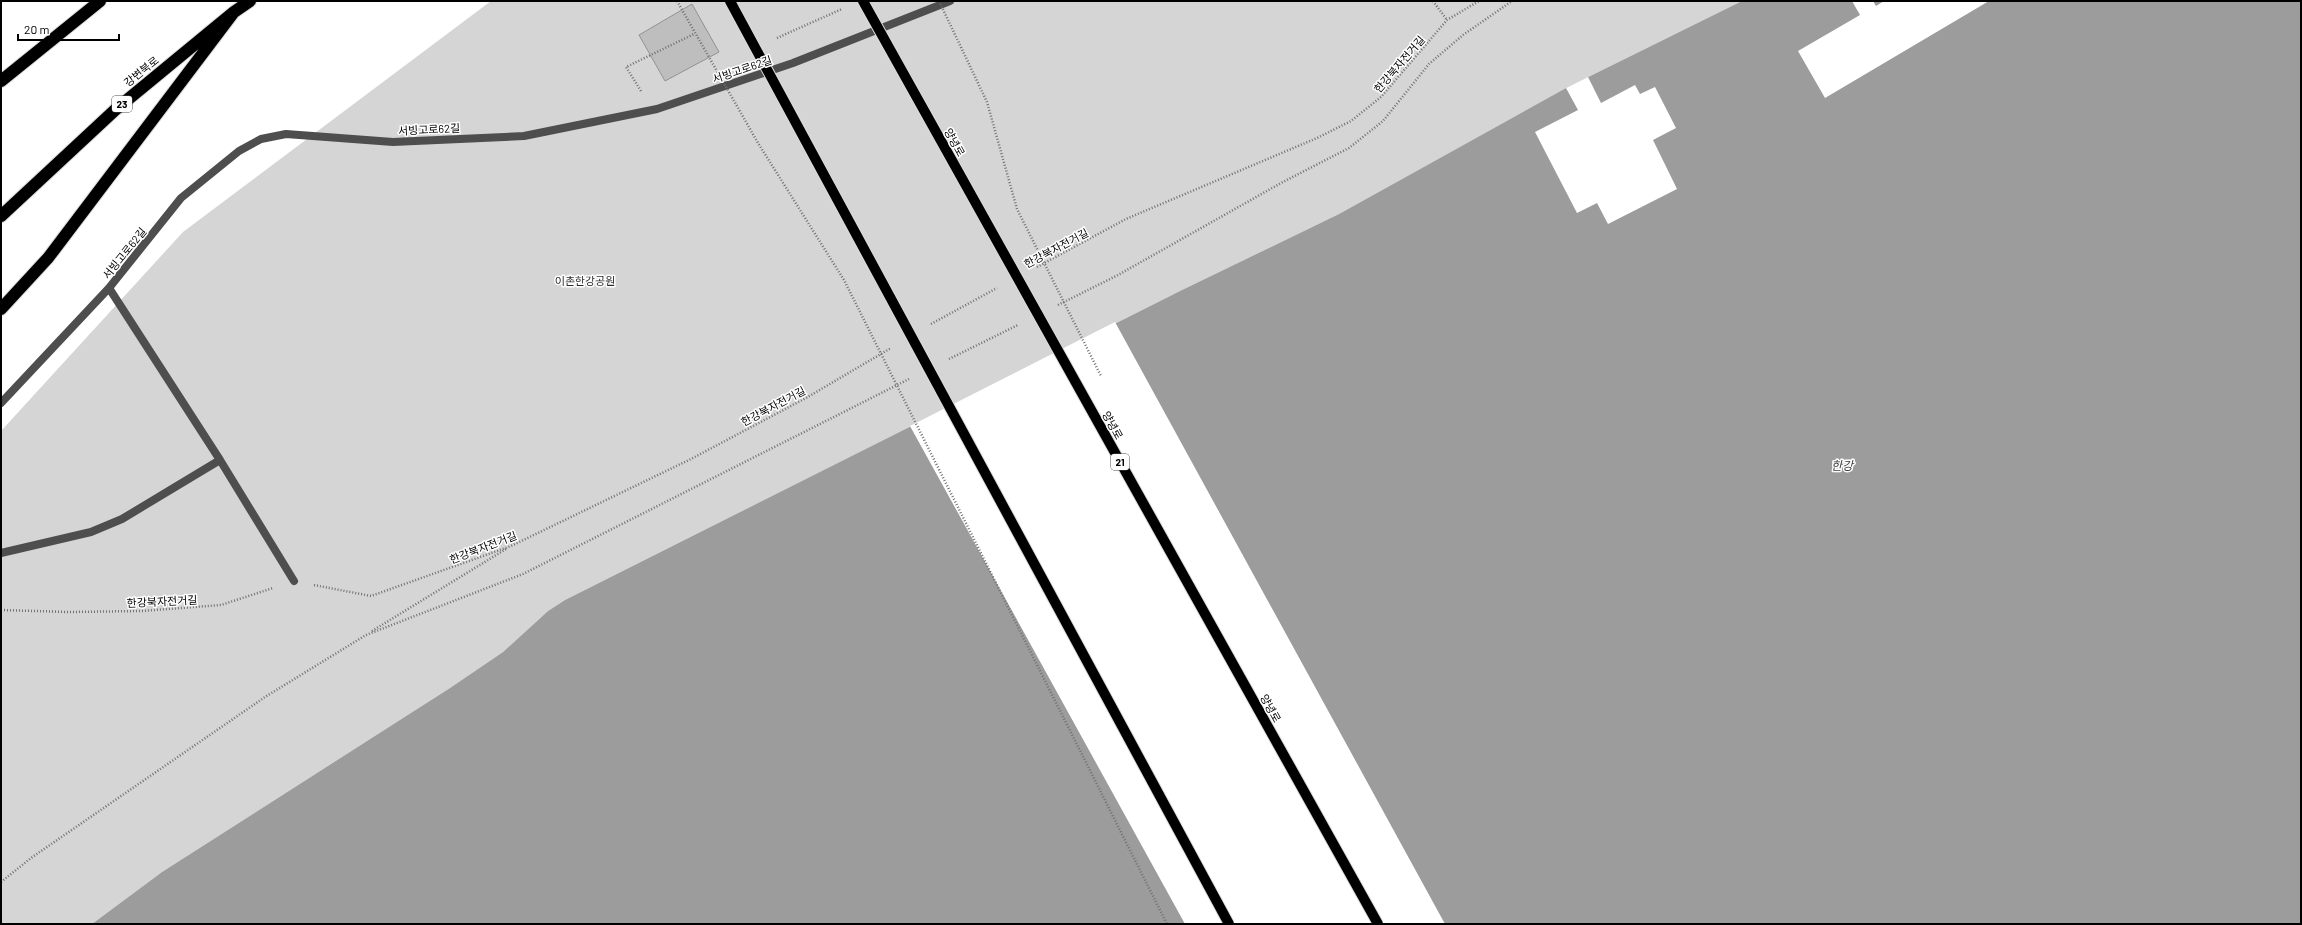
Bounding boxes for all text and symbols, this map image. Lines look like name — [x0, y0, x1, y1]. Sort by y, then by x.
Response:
scale bar — [18, 16, 119, 42]
text: 20 m — [24, 22, 50, 36]
street label: 한강북자전거길 — [1371, 33, 1427, 95]
street label: 강변북로 — [121, 53, 161, 89]
street label: 서빙고로62길 — [710, 53, 774, 85]
road number: 23 — [112, 96, 132, 112]
street label: 서빙고로62길 — [398, 121, 460, 137]
street label: 양녕로 — [942, 126, 968, 158]
street label: 서빙고로62길 — [99, 225, 149, 281]
street label: 한강북자전거길 — [1022, 226, 1090, 270]
park label: 이촌한강공원 — [555, 274, 615, 287]
street label: 한강북자전거길 — [739, 384, 807, 428]
street label: 양녕로 — [1100, 409, 1126, 441]
road number: 21 — [1111, 454, 1129, 470]
water label: 한강 — [1831, 458, 1855, 472]
street label: 한강북자전거길 — [448, 528, 518, 566]
street label: 한강북자전거길 — [126, 593, 198, 609]
street label: 양녕로 — [1258, 692, 1284, 724]

